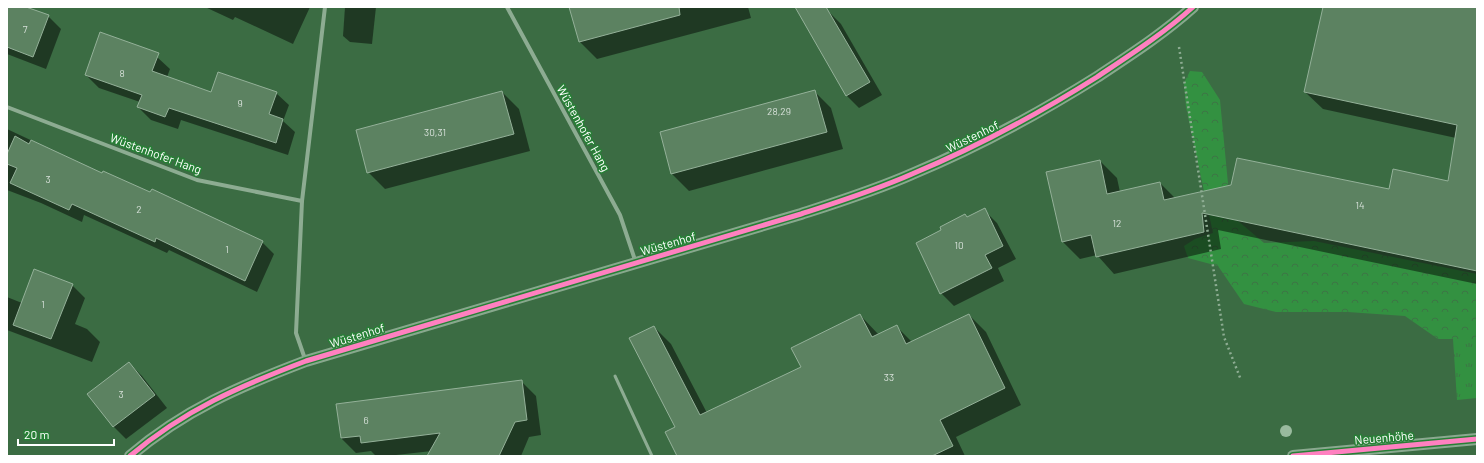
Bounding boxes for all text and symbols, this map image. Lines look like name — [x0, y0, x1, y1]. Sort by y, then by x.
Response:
house number: 7 — [23, 23, 28, 35]
house number: 8 — [119, 67, 125, 79]
street label: Wüstenhofer Hang — [555, 82, 613, 174]
house number: 9 — [237, 97, 243, 109]
house number: 28,29 — [767, 105, 791, 117]
street label: Wüstenhof — [943, 117, 1001, 155]
house number: 30,31 — [424, 126, 446, 138]
street label: Wüstenhofer Hang — [108, 130, 204, 176]
house number: 3 — [45, 173, 51, 185]
house number: 14 — [1355, 199, 1365, 211]
house number: 2 — [136, 203, 142, 215]
house number: 12 — [1113, 217, 1121, 229]
street label: Wüstenhof — [639, 228, 697, 258]
house number: 10 — [954, 239, 964, 251]
house number: 1 — [225, 243, 229, 255]
house number: 1 — [41, 298, 45, 310]
street label: Wüstenhof — [328, 320, 386, 350]
house number: 33 — [884, 371, 894, 383]
house number: 3 — [118, 388, 124, 400]
house number: 6 — [363, 414, 369, 426]
scale bar — [18, 421, 114, 447]
text: 20 m — [24, 427, 50, 441]
street label: Neuenhöhe — [1354, 427, 1414, 447]

